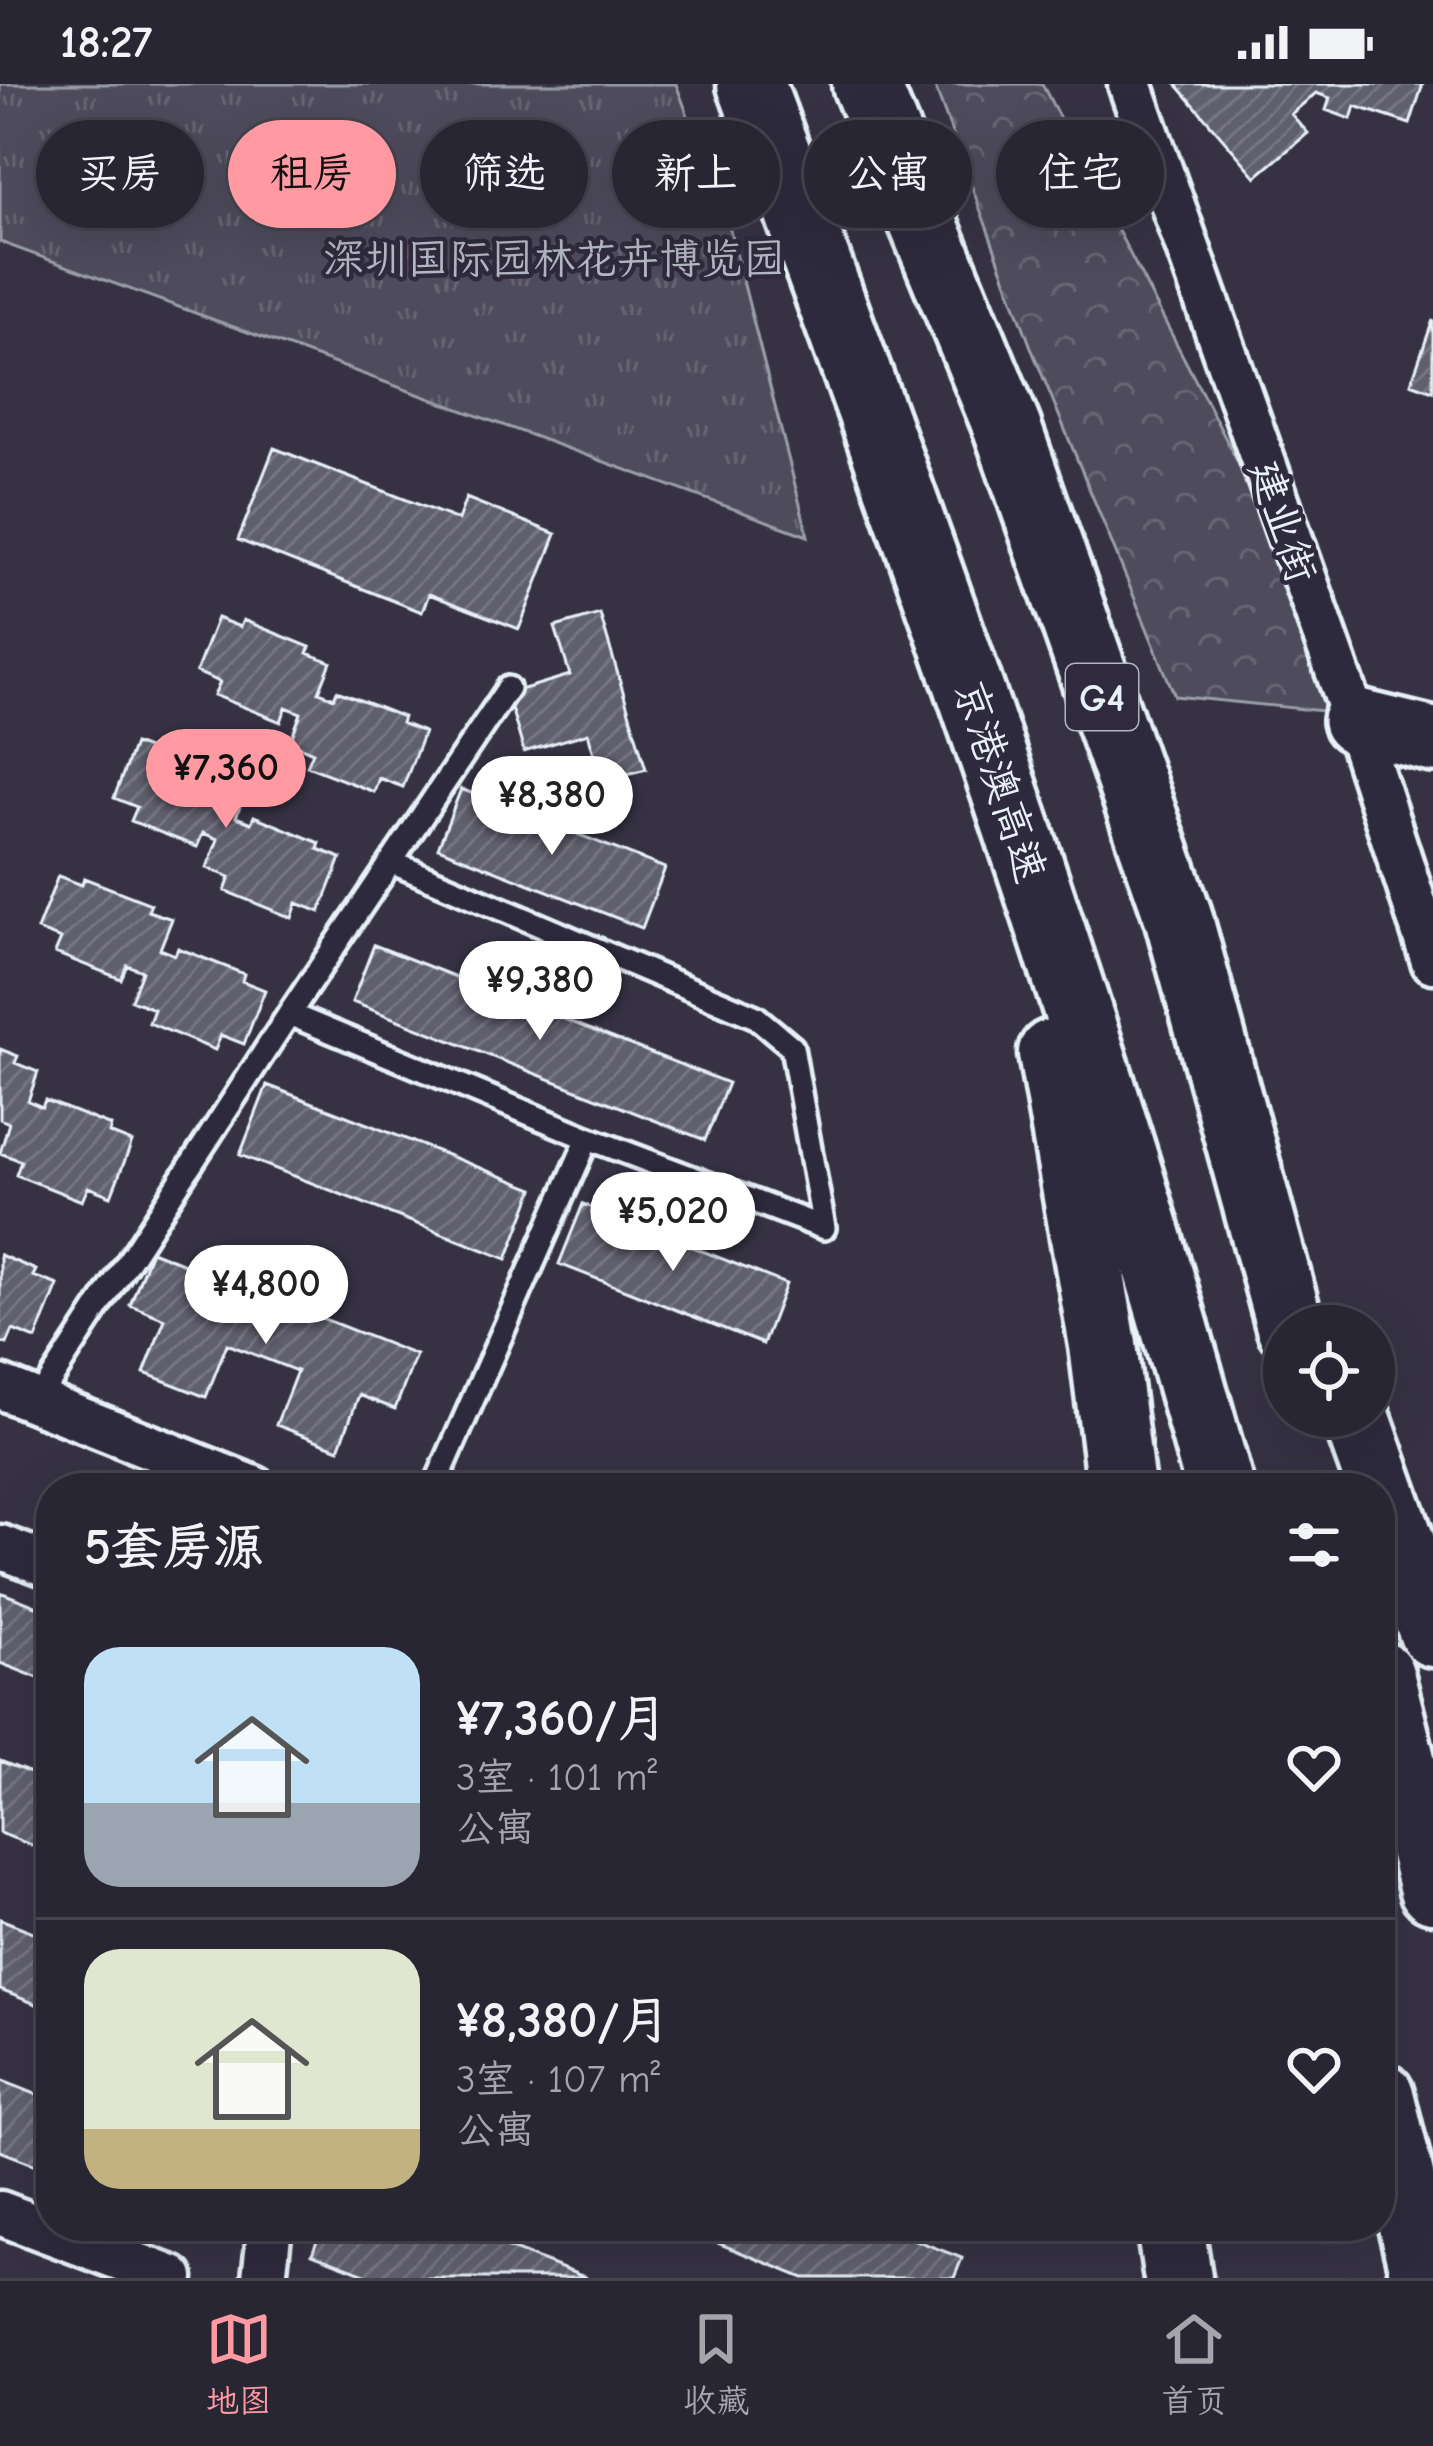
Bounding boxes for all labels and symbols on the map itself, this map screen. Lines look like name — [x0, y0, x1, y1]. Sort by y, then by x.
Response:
park label: 深圳国际园林花卉博览园 — [323, 235, 785, 284]
street label: 建业街 — [1239, 454, 1326, 589]
road number: G4 — [1066, 664, 1138, 730]
street label: 京港澳高速 — [944, 674, 1055, 889]
pin: ¥7,360 — [128, 729, 324, 831]
pin: ¥8,380 — [454, 756, 650, 858]
pin: ¥9,380 — [442, 941, 638, 1043]
pin: ¥5,020 — [575, 1172, 771, 1274]
pin: ¥4,800 — [168, 1245, 364, 1347]

